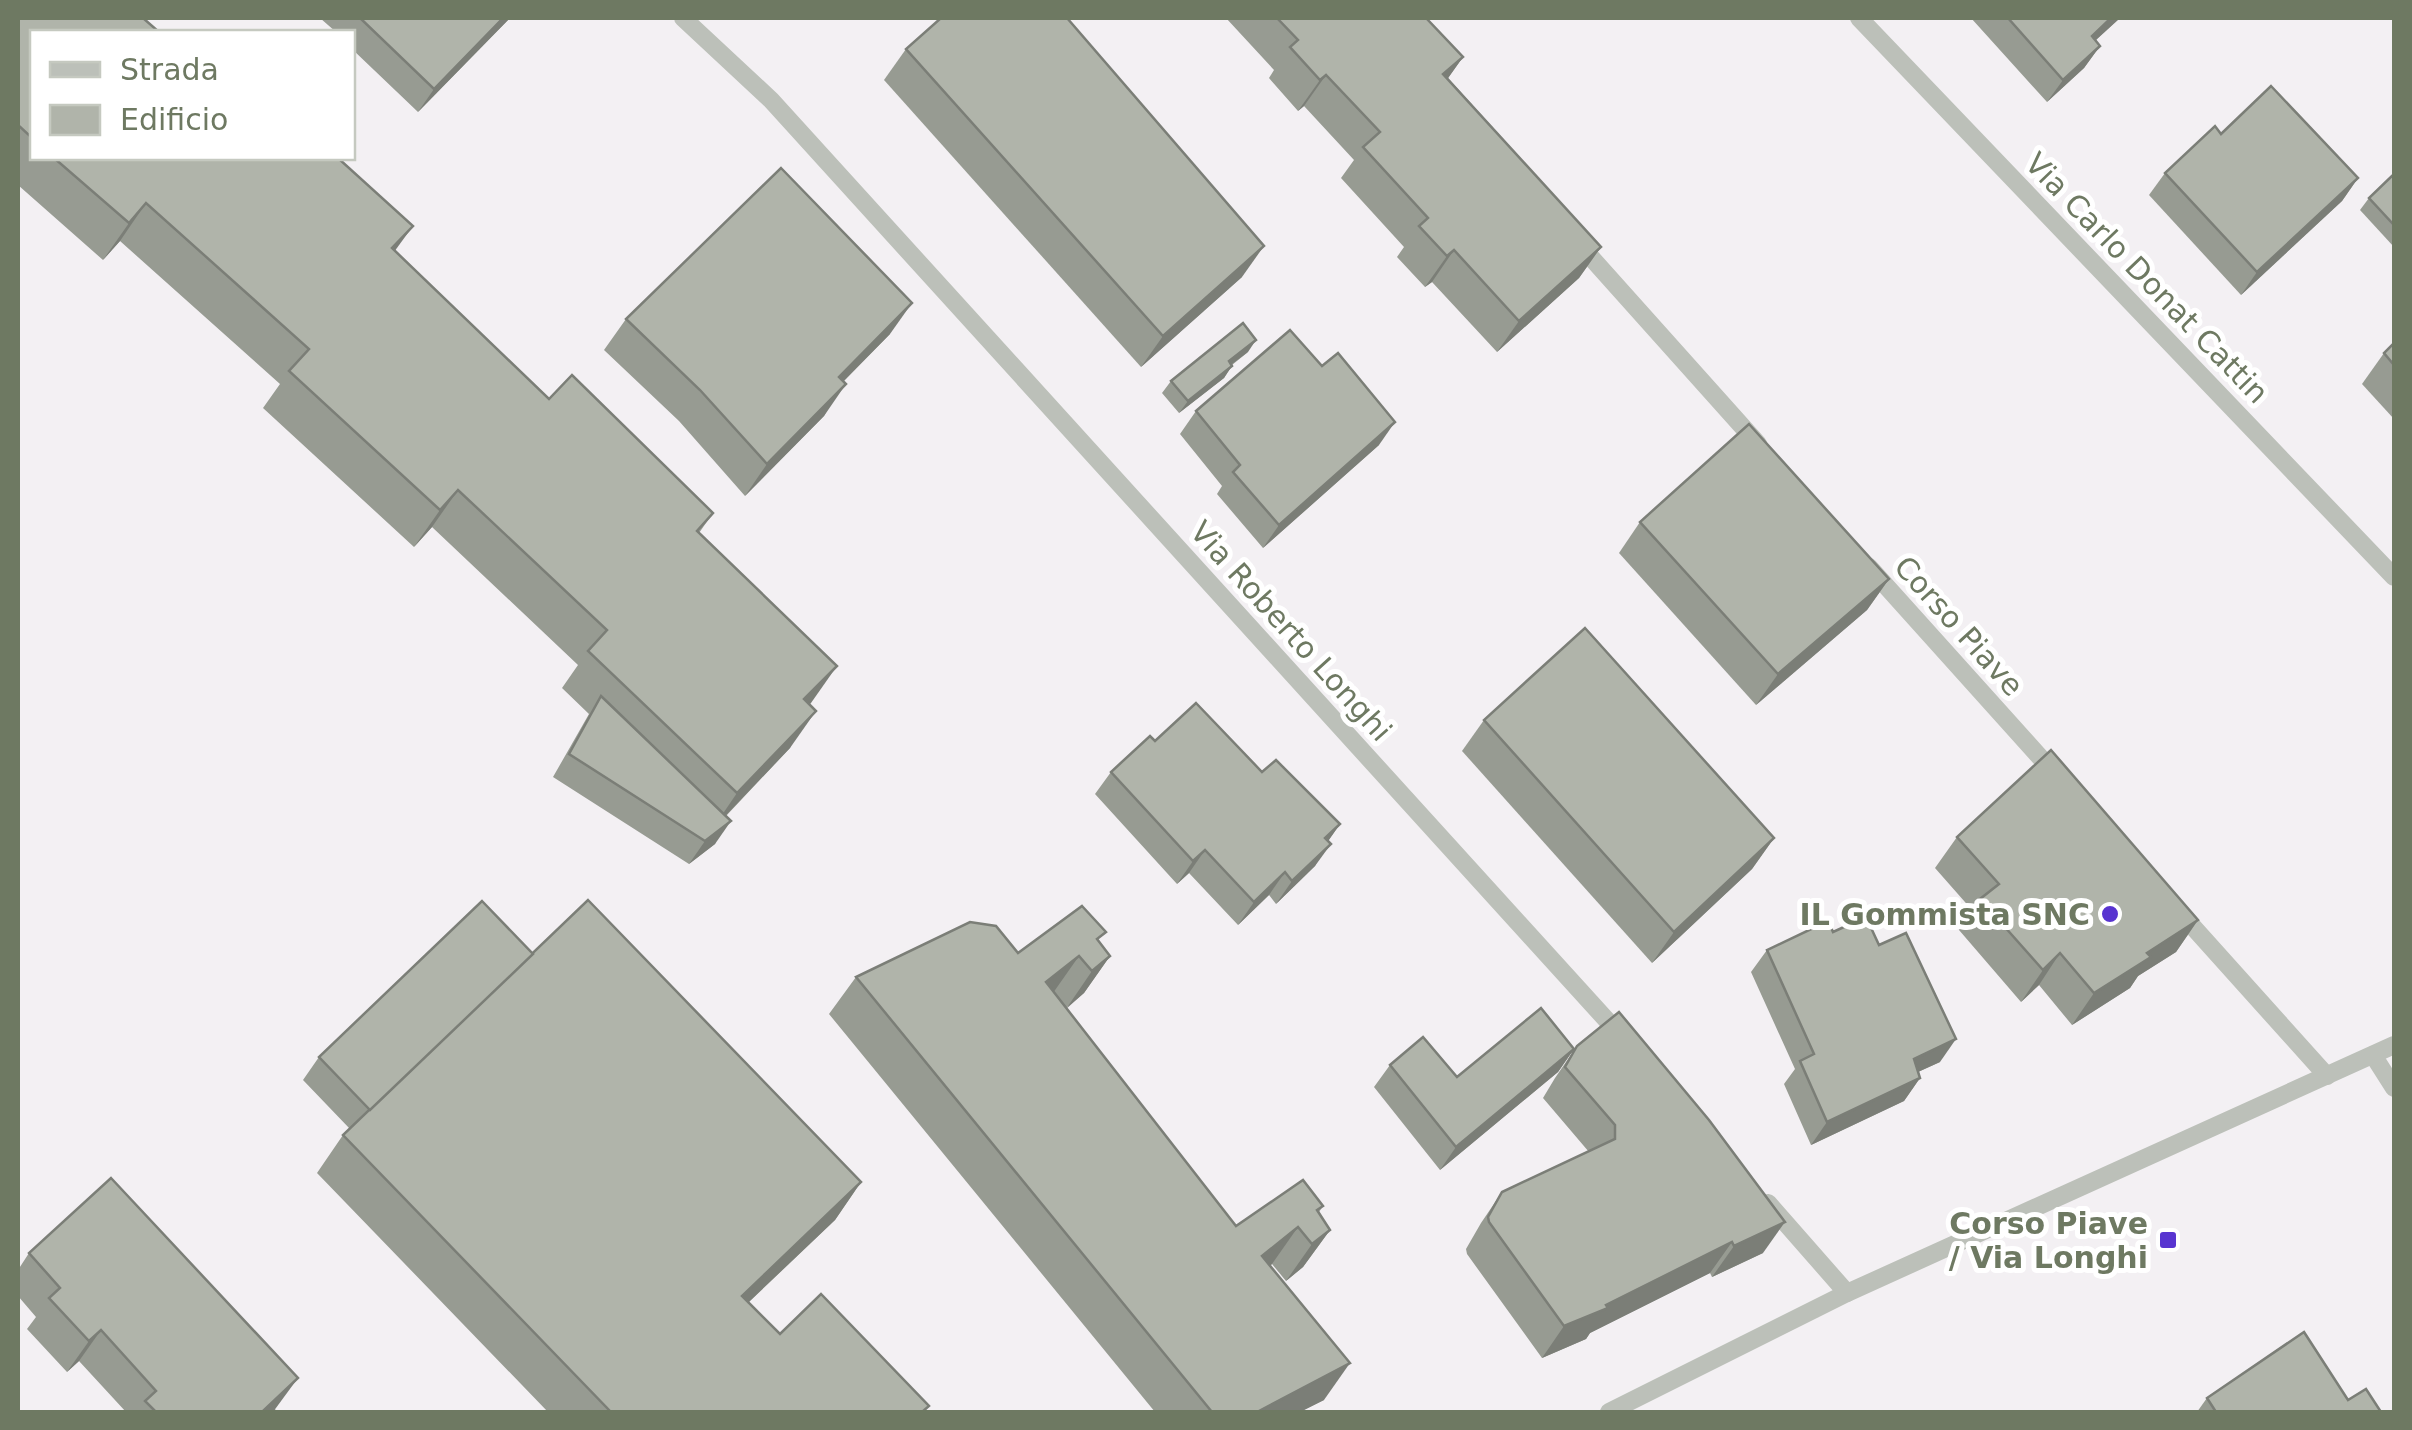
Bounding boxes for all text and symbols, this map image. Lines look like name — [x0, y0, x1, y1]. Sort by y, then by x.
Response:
legend — [30, 30, 355, 160]
text: Strada — [120, 52, 219, 87]
text: Edificio — [120, 102, 228, 137]
street label: Via Carlo Donat Cattin — [2018, 146, 2276, 410]
street label: Via Roberto Longhi — [1183, 514, 1399, 748]
street label: Corso Piave — [1887, 549, 2031, 703]
place label: IL Gommista SNC — [1800, 897, 2090, 932]
marker: IL Gommista SNC — [2099, 903, 2121, 925]
place label: Corso Piave / Via Longhi — [1949, 1206, 2148, 1275]
marker: Corso Piave / Via Longhi — [2157, 1229, 2179, 1251]

